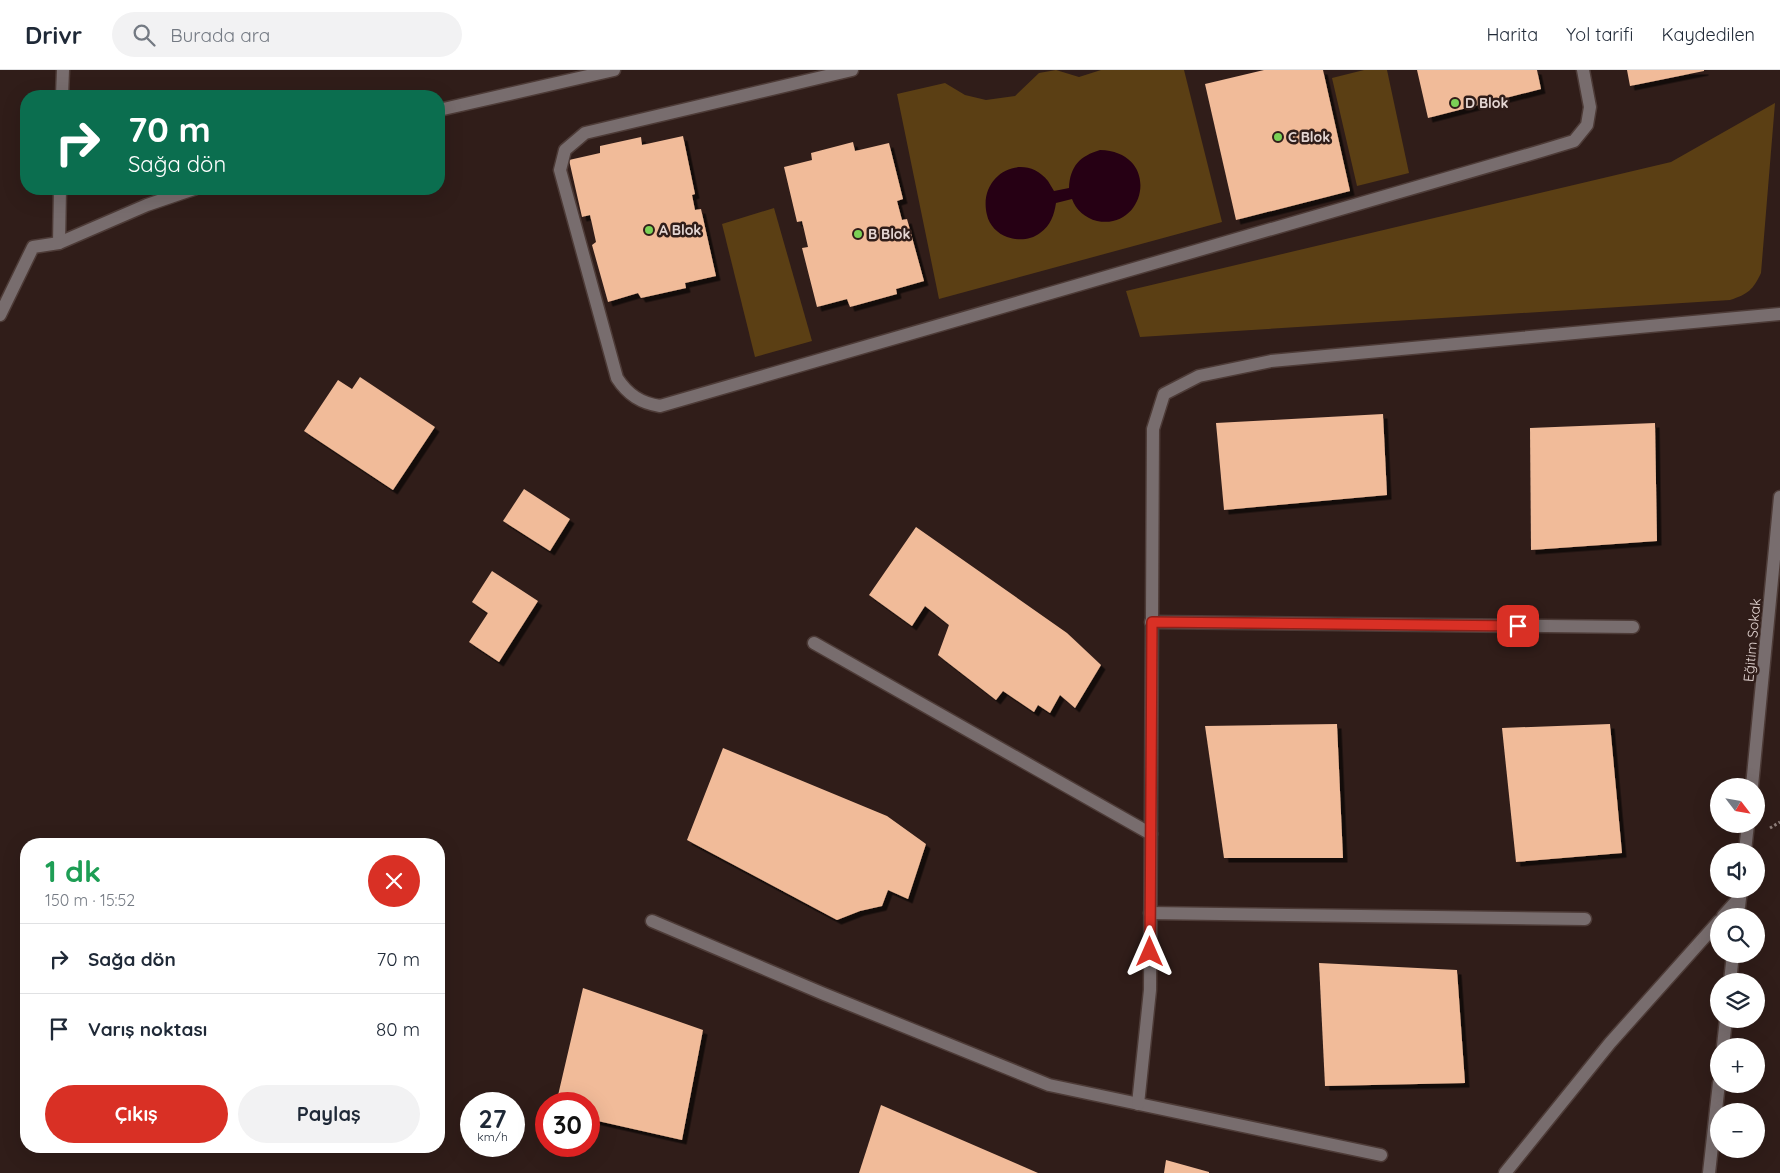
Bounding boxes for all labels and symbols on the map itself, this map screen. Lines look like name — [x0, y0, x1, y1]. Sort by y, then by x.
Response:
place label: D Blok — [1465, 94, 1508, 112]
marker: D Blok — [1449, 97, 1461, 109]
place label: C Blok — [1288, 128, 1330, 146]
marker: C Blok — [1272, 131, 1284, 143]
place label: A Blok — [659, 221, 701, 239]
marker: A Blok — [643, 224, 655, 236]
place label: B Blok — [868, 225, 911, 243]
marker: B Blok — [852, 228, 864, 240]
street label: Eğitim Sokak — [1739, 597, 1765, 683]
pin — [1497, 605, 1539, 647]
north arrow — [1710, 778, 1765, 832]
position arrow — [1123, 925, 1175, 977]
speed limit sign: 30 — [535, 1092, 600, 1157]

